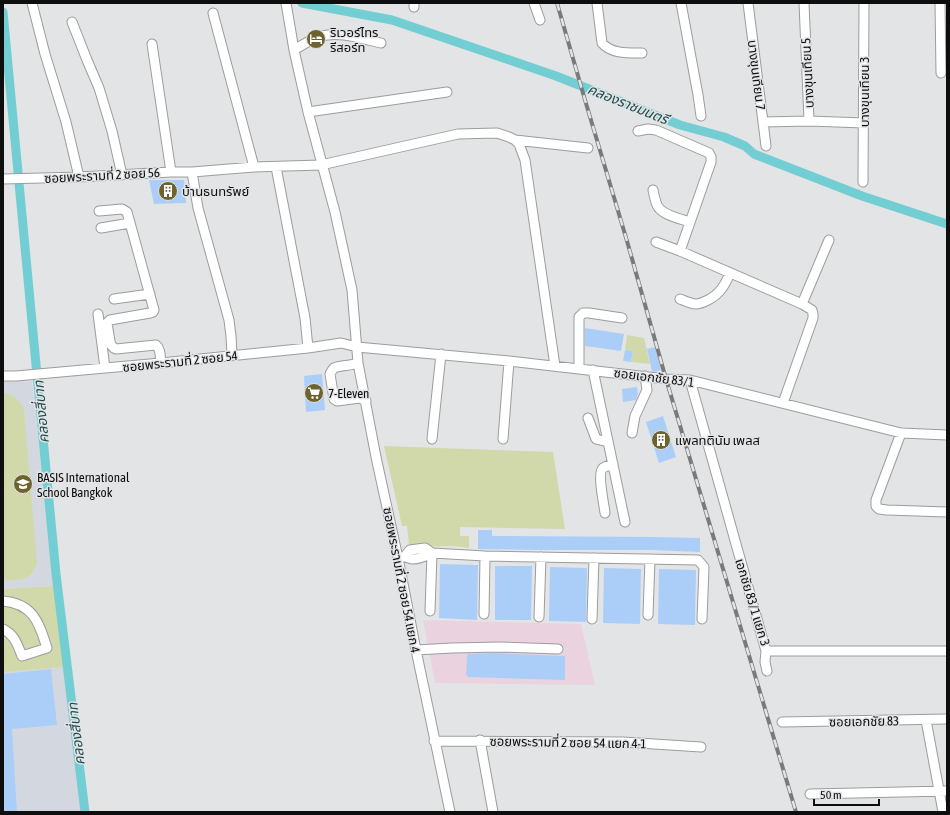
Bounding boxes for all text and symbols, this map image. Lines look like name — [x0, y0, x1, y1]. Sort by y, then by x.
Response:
place label: ริเวอร์ไทร รีสอร์ท — [330, 25, 378, 55]
hotel icon: ริเวอร์ไทร รีสอร์ท — [305, 28, 327, 50]
street label: บางขุนเทียน 5 — [798, 37, 817, 109]
street label: บางขุนเทียน 7 — [745, 39, 768, 111]
street label: บางขุนเทียน 3 — [857, 57, 872, 127]
water label: คลองราชมนตรี — [585, 81, 673, 128]
street label: ซอยพระรามที่ 2 ซอย 56 — [44, 163, 160, 186]
building icon: บ้านธนทรัพย์ — [157, 180, 179, 202]
place label: บ้านธนทรัพย์ — [182, 184, 249, 199]
street label: ซอยพระรามที่ 2 ซอย 54 — [121, 346, 238, 375]
street label: ซอยเอกชัย 83/1 — [613, 365, 695, 390]
water label: คลองสี่บาท — [28, 380, 52, 444]
supermarket icon: 7-Eleven — [303, 382, 325, 404]
place label: 7-Eleven — [328, 386, 369, 401]
building icon: แพลทตินัม เพลส — [650, 429, 672, 451]
place label: แพลทตินัม เพลส — [675, 433, 760, 448]
place label: BASIS International School Bangkok — [37, 470, 130, 500]
school or university icon: BASIS International School Bangkok — [12, 473, 34, 495]
street label: ซอยพระรามที่ 2 ซอย 54 แยก 4 — [380, 506, 425, 654]
street label: เอกชัย 83/1 แยก 3 — [732, 557, 773, 648]
water label: คลองสี่บาท — [62, 701, 88, 766]
street label: ซอยเอกชัย 83 — [829, 713, 899, 730]
street label: ซอยพระรามที่ 2 ซอย 54 แยก 4-1 — [490, 732, 646, 751]
scale bar — [814, 781, 879, 807]
text: 50 m — [820, 788, 842, 802]

